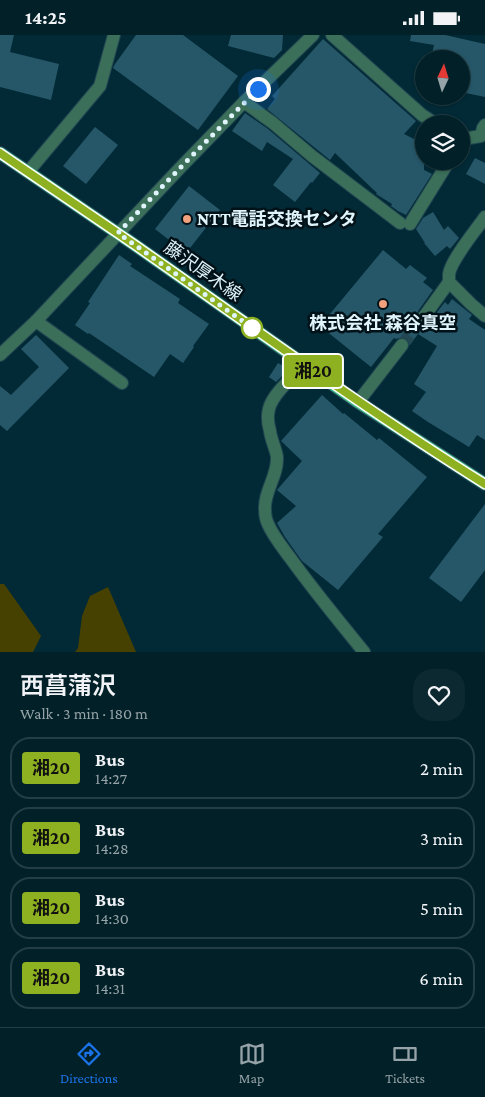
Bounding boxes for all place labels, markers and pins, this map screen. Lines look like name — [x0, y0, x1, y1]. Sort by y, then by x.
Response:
place label: NTT電話交換センタ — [197, 209, 357, 229]
marker: NTT電話交換センタ — [181, 213, 193, 225]
marker: 株式会社 森谷真空 — [377, 298, 389, 310]
place label: 株式会社 森谷真空 — [309, 313, 457, 333]
unlabelled marker — [241, 317, 263, 339]

